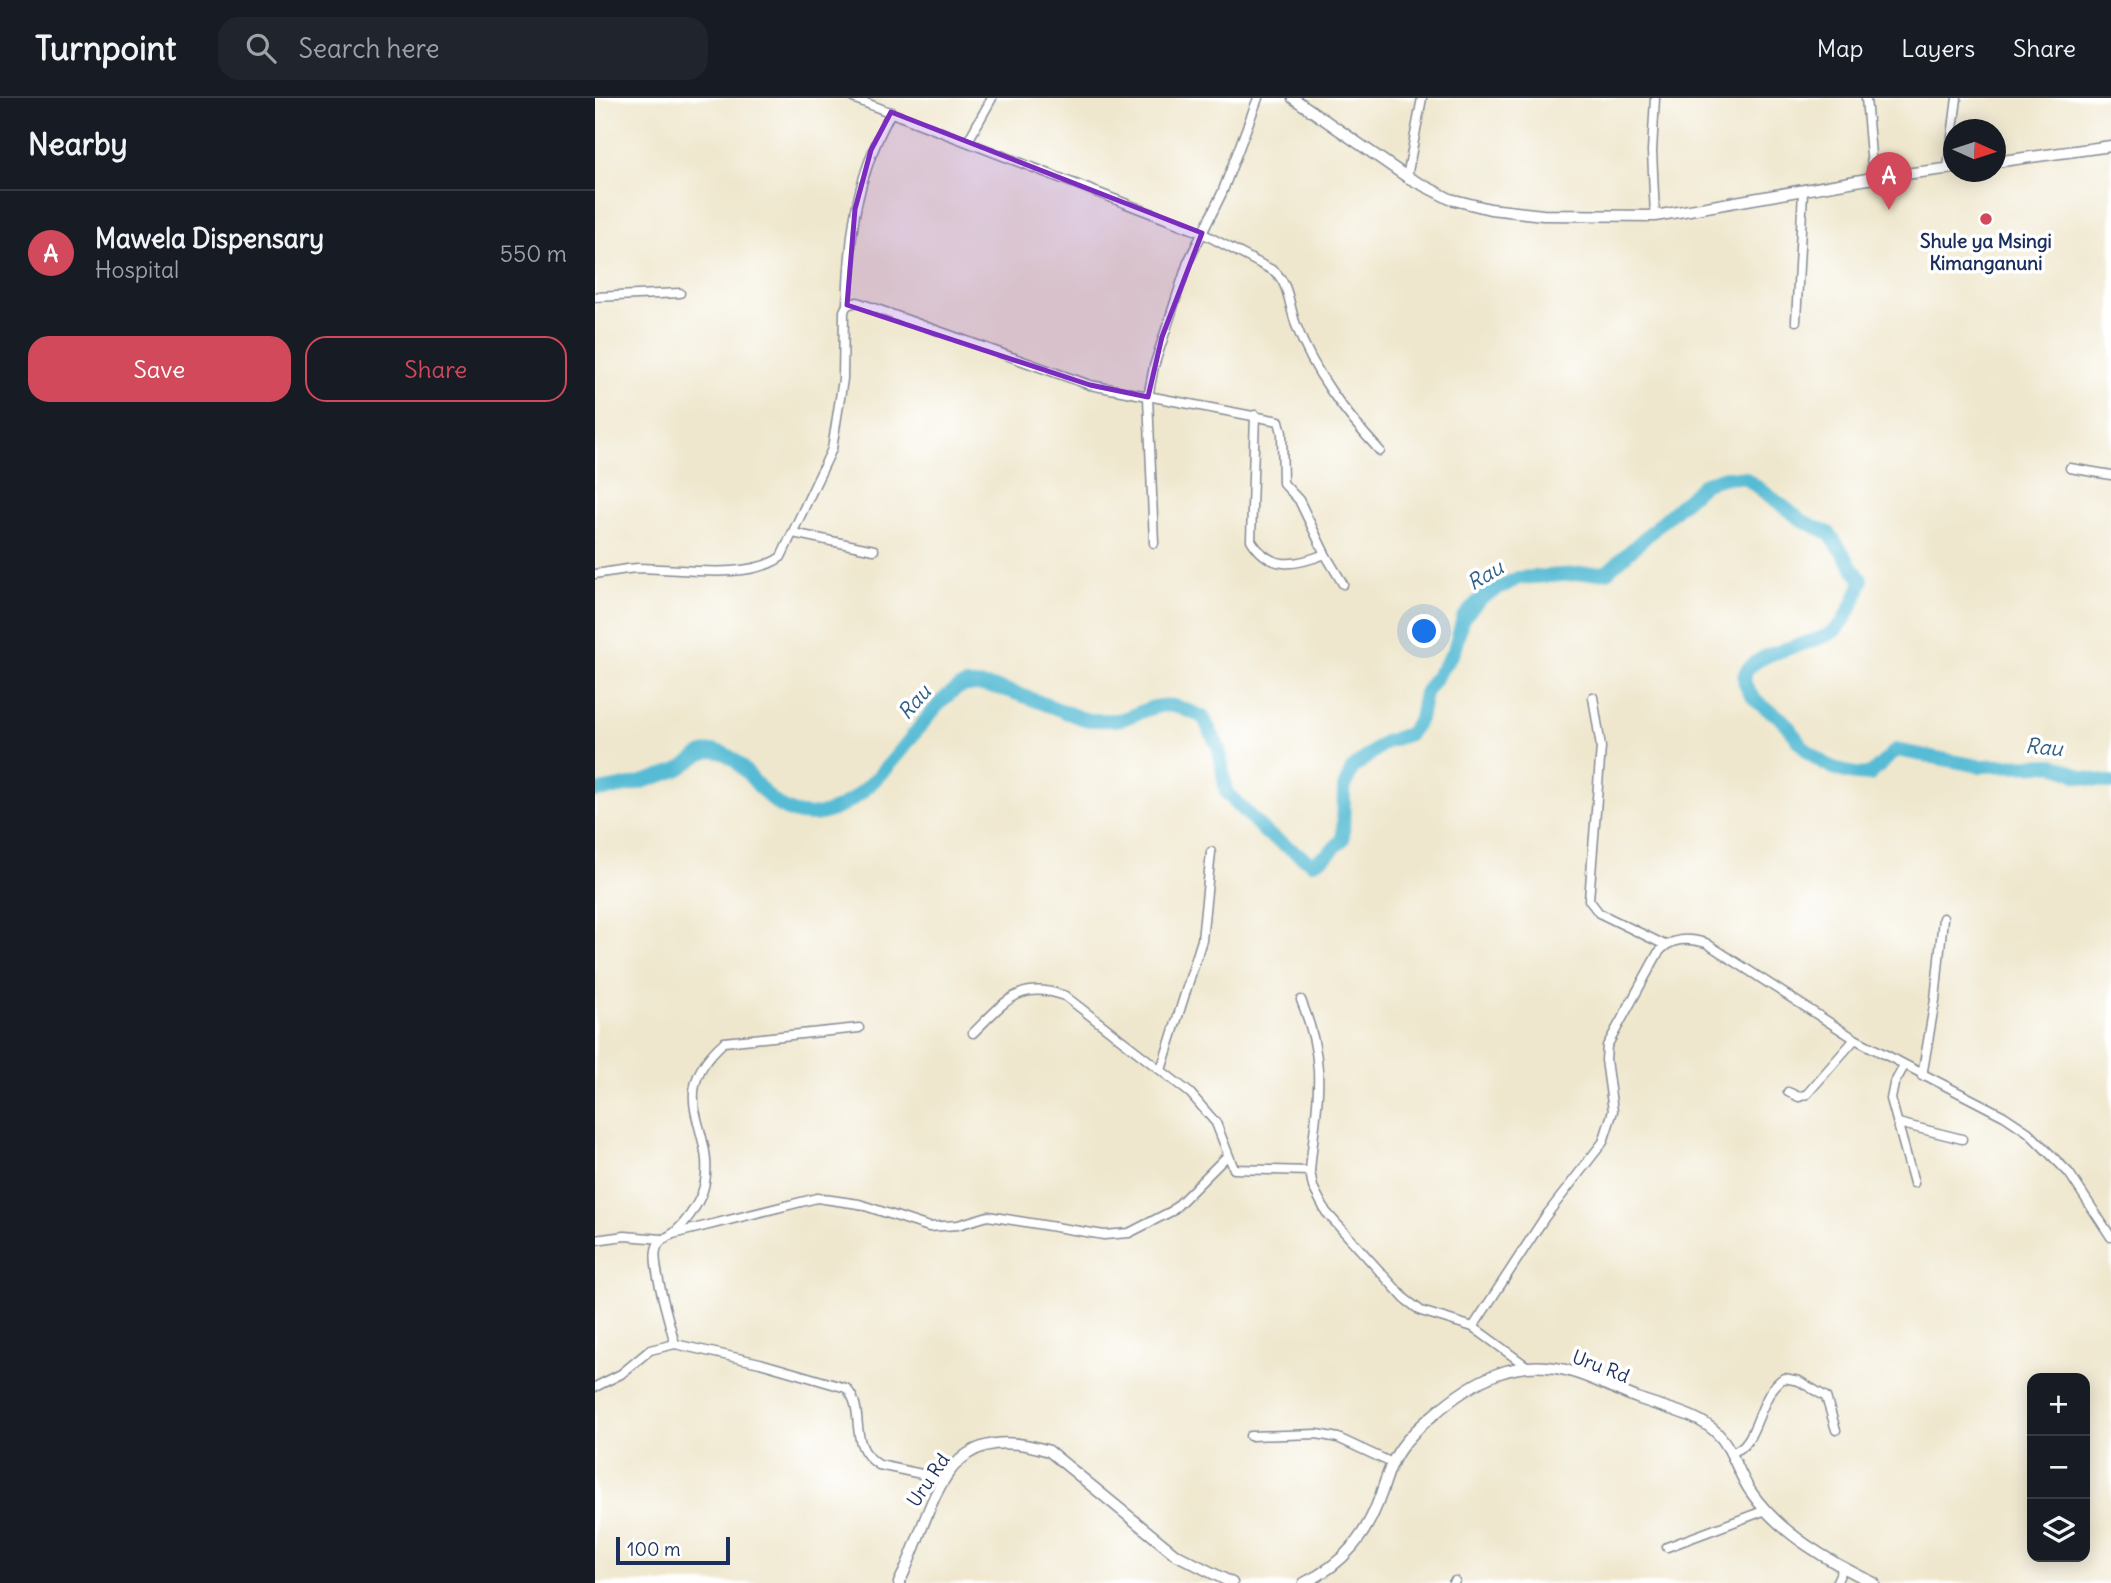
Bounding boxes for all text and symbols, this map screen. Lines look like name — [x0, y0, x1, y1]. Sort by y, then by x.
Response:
search box — [218, 17, 708, 80]
text: Turnpoint — [35, 27, 176, 69]
icon: search — [242, 29, 280, 67]
text: Search here — [298, 32, 439, 65]
text: Map — [1817, 33, 1863, 63]
text: Layers — [1901, 33, 1975, 63]
text: Share — [2013, 33, 2076, 63]
north arrow — [1943, 119, 2006, 182]
text: Nearby — [28, 125, 128, 163]
pin: A — [1866, 152, 1912, 210]
marker: Shule ya Msingi Kimanganuni — [1978, 211, 1994, 227]
text: Mawela Dispensary — [95, 222, 324, 255]
place label: Shule ya Msingi Kimanganuni — [1920, 229, 2052, 275]
text: A — [44, 239, 58, 268]
text: 550 m — [500, 239, 567, 268]
text: Hospital — [95, 255, 179, 284]
button: Save — [28, 336, 291, 402]
button: Share — [305, 336, 567, 402]
water label: Rau — [1462, 553, 1509, 596]
your location — [1407, 614, 1441, 648]
water label: Rau — [892, 678, 938, 725]
water label: Rau — [2024, 732, 2066, 762]
street label: Uru Rd — [1569, 1344, 1633, 1388]
map controls — [2027, 1373, 2090, 1562]
button: + — [2027, 1373, 2090, 1436]
button: − — [2027, 1436, 2090, 1499]
street label: Uru Rd — [901, 1449, 955, 1511]
button: layers — [2027, 1499, 2090, 1562]
scale bar — [616, 1534, 730, 1566]
text: 100 m — [627, 1537, 681, 1561]

